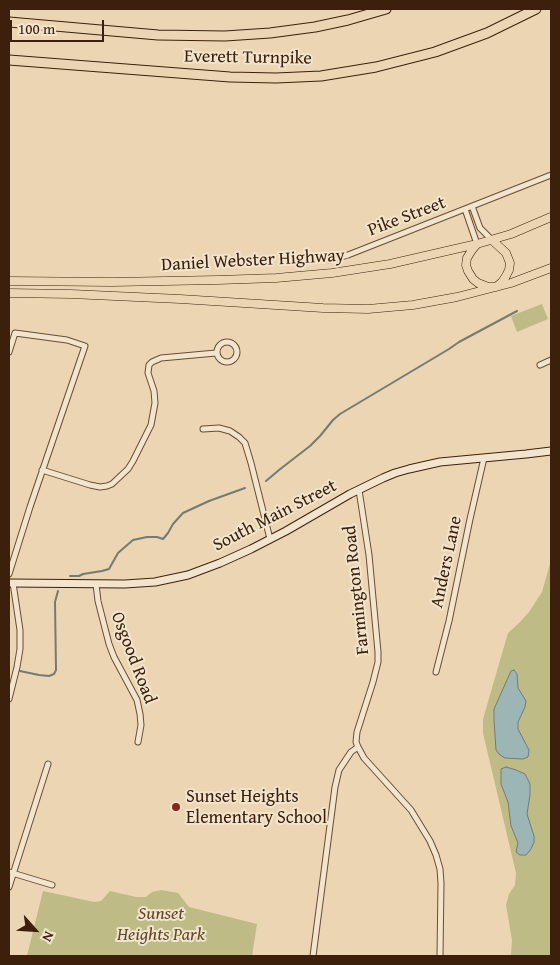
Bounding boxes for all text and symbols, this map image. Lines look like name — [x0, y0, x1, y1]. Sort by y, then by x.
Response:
scale bar — [12, 10, 106, 42]
text: 100 m — [18, 18, 55, 39]
street label: Everett Turnpike — [184, 46, 312, 70]
street label: Pike Street — [365, 192, 449, 242]
street label: Daniel Webster Highway — [161, 245, 345, 277]
street label: South Main Street — [209, 475, 341, 557]
street label: Anders Lane — [427, 514, 467, 610]
street label: Farmington Road — [339, 524, 375, 656]
street label: Osgood Road — [106, 609, 160, 707]
place label: Sunset Heights Elementary School — [186, 786, 327, 829]
marker: Sunset Heights Elementary School — [170, 801, 182, 813]
park label: Sunset Heights Park — [117, 903, 205, 946]
north arrow — [10, 905, 60, 955]
text: N — [37, 928, 60, 945]

